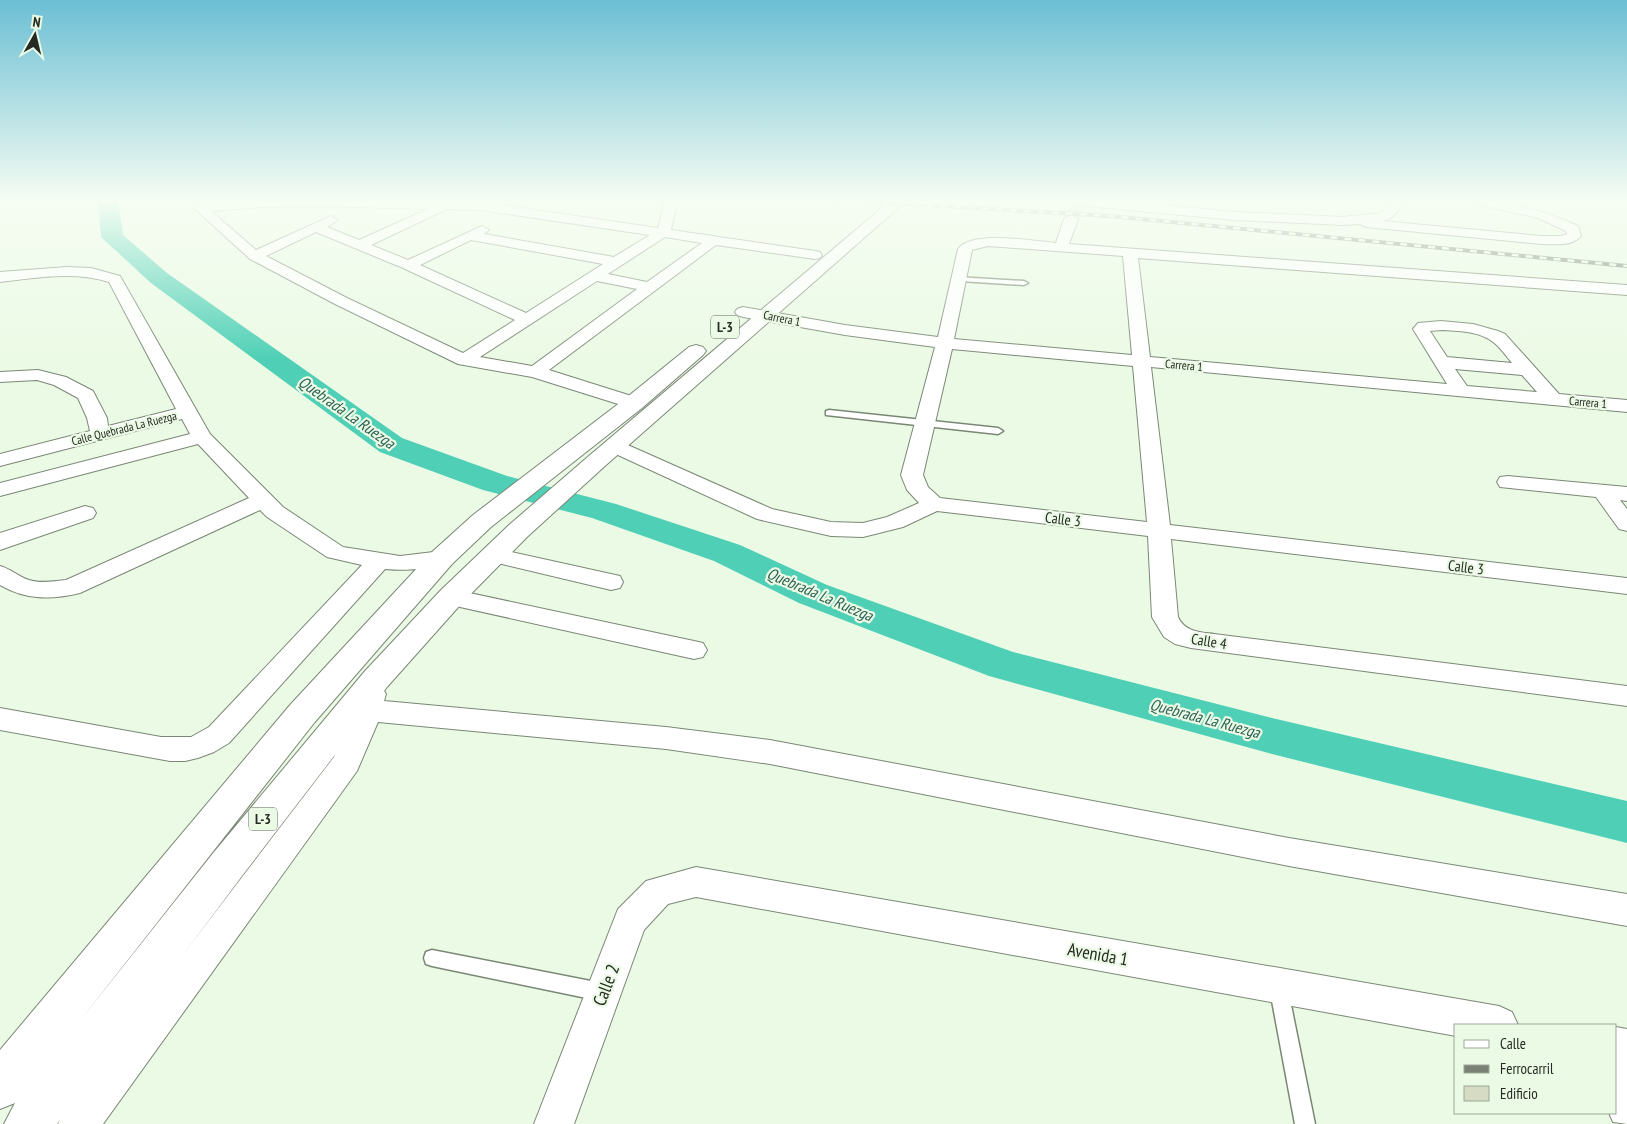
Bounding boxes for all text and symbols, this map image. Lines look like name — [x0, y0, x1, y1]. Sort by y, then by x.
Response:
north arrow — [10, 10, 60, 60]
text: N — [32, 13, 42, 32]
street label: Carrera 1 — [762, 307, 802, 329]
road number: L-3 — [711, 316, 739, 338]
street label: Carrera 1 — [1165, 356, 1203, 374]
water label: Quebrada La Ruezga — [295, 371, 400, 454]
street label: Carrera 1 — [1569, 393, 1607, 411]
street label: Calle Quebrada La Ruezga — [70, 408, 178, 448]
street label: Calle 3 — [1044, 507, 1082, 531]
street label: Calle 3 — [1447, 555, 1485, 579]
water label: Quebrada La Ruezga — [764, 563, 877, 626]
street label: Calle 4 — [1190, 629, 1228, 653]
water label: Quebrada La Ruezga — [1148, 694, 1264, 743]
road number: L-3 — [249, 808, 277, 831]
street label: Avenida 1 — [1066, 937, 1130, 971]
street label: Calle 2 — [588, 961, 624, 1009]
legend — [1454, 1024, 1617, 1114]
text: Calle — [1500, 1034, 1526, 1053]
text: Ferrocarril — [1500, 1059, 1554, 1078]
text: Edificio — [1500, 1084, 1538, 1103]

